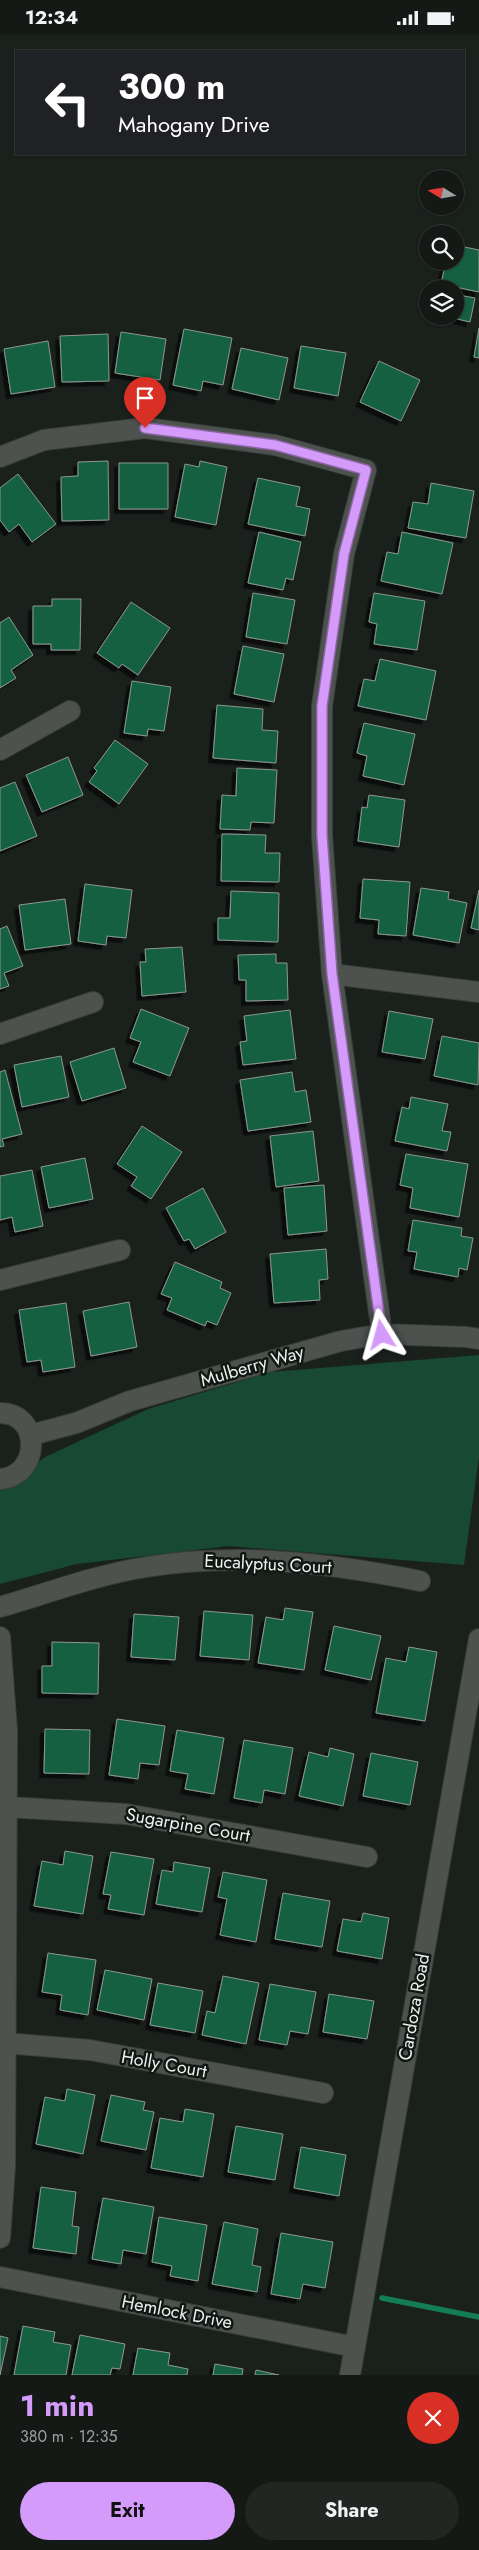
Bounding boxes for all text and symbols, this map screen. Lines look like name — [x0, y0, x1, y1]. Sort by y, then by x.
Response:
text: 12:34 — [25, 4, 78, 31]
text: 300 m — [118, 62, 225, 112]
icon: left — [35, 70, 100, 135]
text: Mahogany Drive — [118, 108, 270, 140]
north arrow — [419, 170, 464, 215]
map controls — [419, 170, 464, 325]
button: search — [419, 225, 464, 270]
button: layers — [419, 280, 464, 325]
pin — [124, 377, 166, 428]
icon: arrive — [131, 384, 159, 412]
position arrow — [355, 1308, 407, 1360]
street label: Mulberry Way — [197, 1339, 307, 1393]
street label: Eucalyptus Court — [204, 1548, 333, 1580]
street label: Sugarpine Court — [124, 1801, 253, 1849]
street label: Cardoza Road — [392, 1951, 436, 2063]
street label: Holly Court — [119, 2044, 209, 2084]
street label: Hemlock Drive — [120, 2289, 234, 2335]
text: 1 min — [20, 2384, 94, 2427]
button: close — [407, 2392, 459, 2444]
text: 380 m · 12:35 — [20, 2425, 118, 2448]
button: Exit — [20, 2482, 235, 2540]
button: Share — [245, 2482, 459, 2540]

